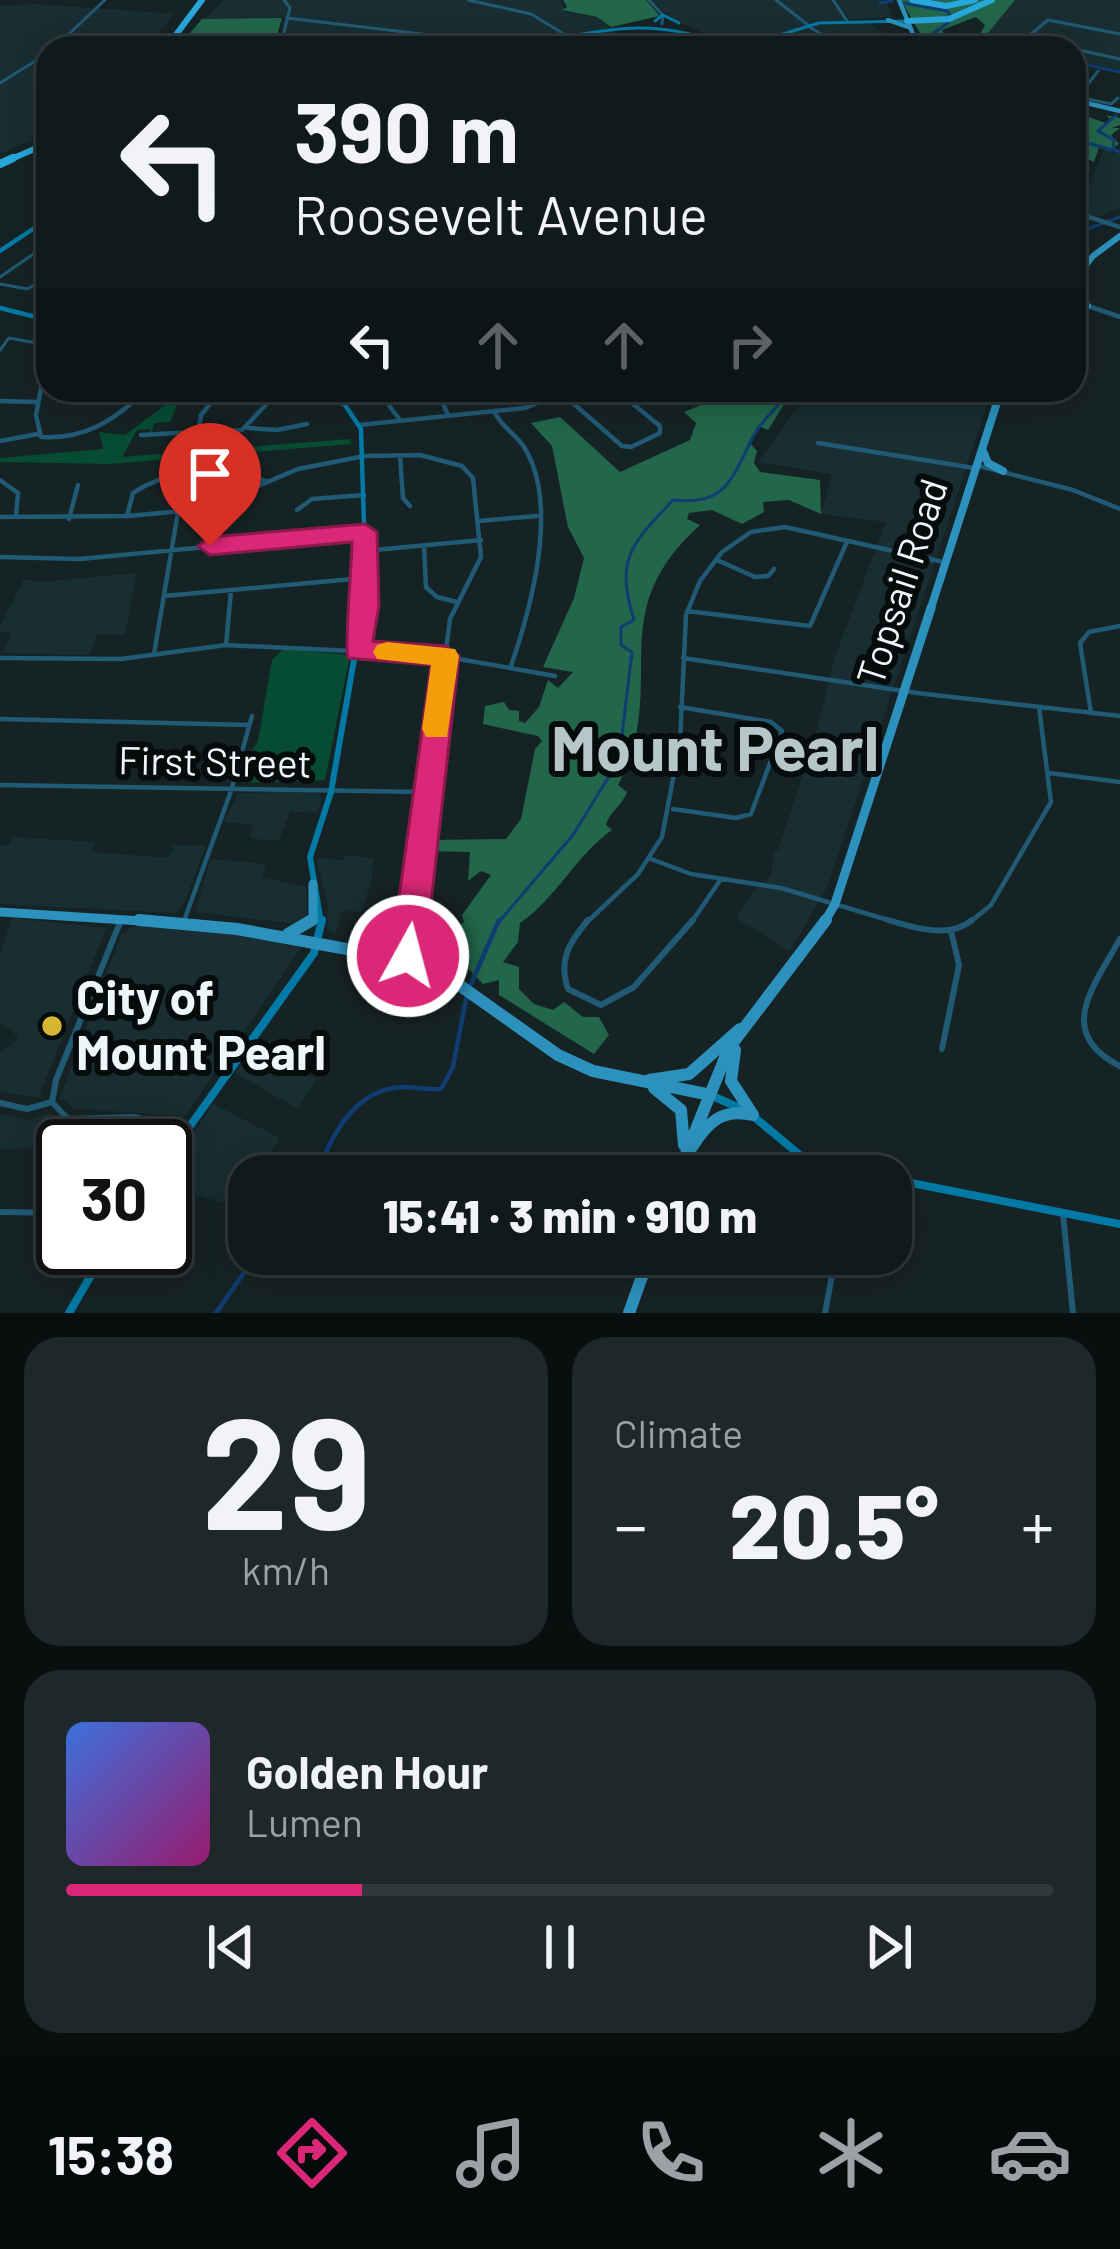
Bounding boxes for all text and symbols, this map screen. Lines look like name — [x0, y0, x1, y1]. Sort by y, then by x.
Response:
text: 390 m — [294, 79, 519, 180]
icon: left — [96, 84, 252, 240]
text: Roosevelt Avenue — [294, 181, 708, 246]
icon: left — [339, 312, 405, 378]
icon: ahead — [465, 312, 531, 378]
icon: ahead — [591, 312, 657, 378]
icon: right — [717, 312, 783, 378]
pin — [159, 423, 261, 546]
icon: arrive — [177, 441, 243, 507]
street label: Topsail Road — [845, 473, 956, 691]
district label: Mount Pearl — [551, 708, 879, 784]
street label: First Street — [118, 735, 312, 786]
position arrow — [345, 893, 471, 1019]
place label: City of Mount Pearl — [76, 967, 326, 1080]
marker: City of Mount Pearl — [39, 1013, 65, 1039]
speed limit sign: 30 — [36, 1119, 192, 1275]
text: 15:41 · 3 min · 910 m — [383, 1188, 757, 1242]
text: 29 — [201, 1374, 371, 1561]
text: Climate — [614, 1409, 743, 1456]
text: 20.5° — [729, 1469, 939, 1577]
text: − — [614, 1484, 647, 1563]
text: + — [1021, 1484, 1054, 1563]
text: km/h — [242, 1546, 330, 1593]
text: Golden Hour — [246, 1744, 488, 1798]
text: Lumen — [246, 1798, 363, 1845]
icon: previous — [198, 1914, 264, 1980]
icon: pause — [527, 1914, 593, 1980]
icon: next — [856, 1914, 922, 1980]
icon: directions — [270, 2111, 354, 2195]
icon: music — [449, 2111, 533, 2195]
icon: phone — [629, 2111, 713, 2195]
icon: climate — [809, 2111, 893, 2195]
icon: car — [988, 2111, 1072, 2195]
text: 15:38 — [48, 2121, 174, 2186]

